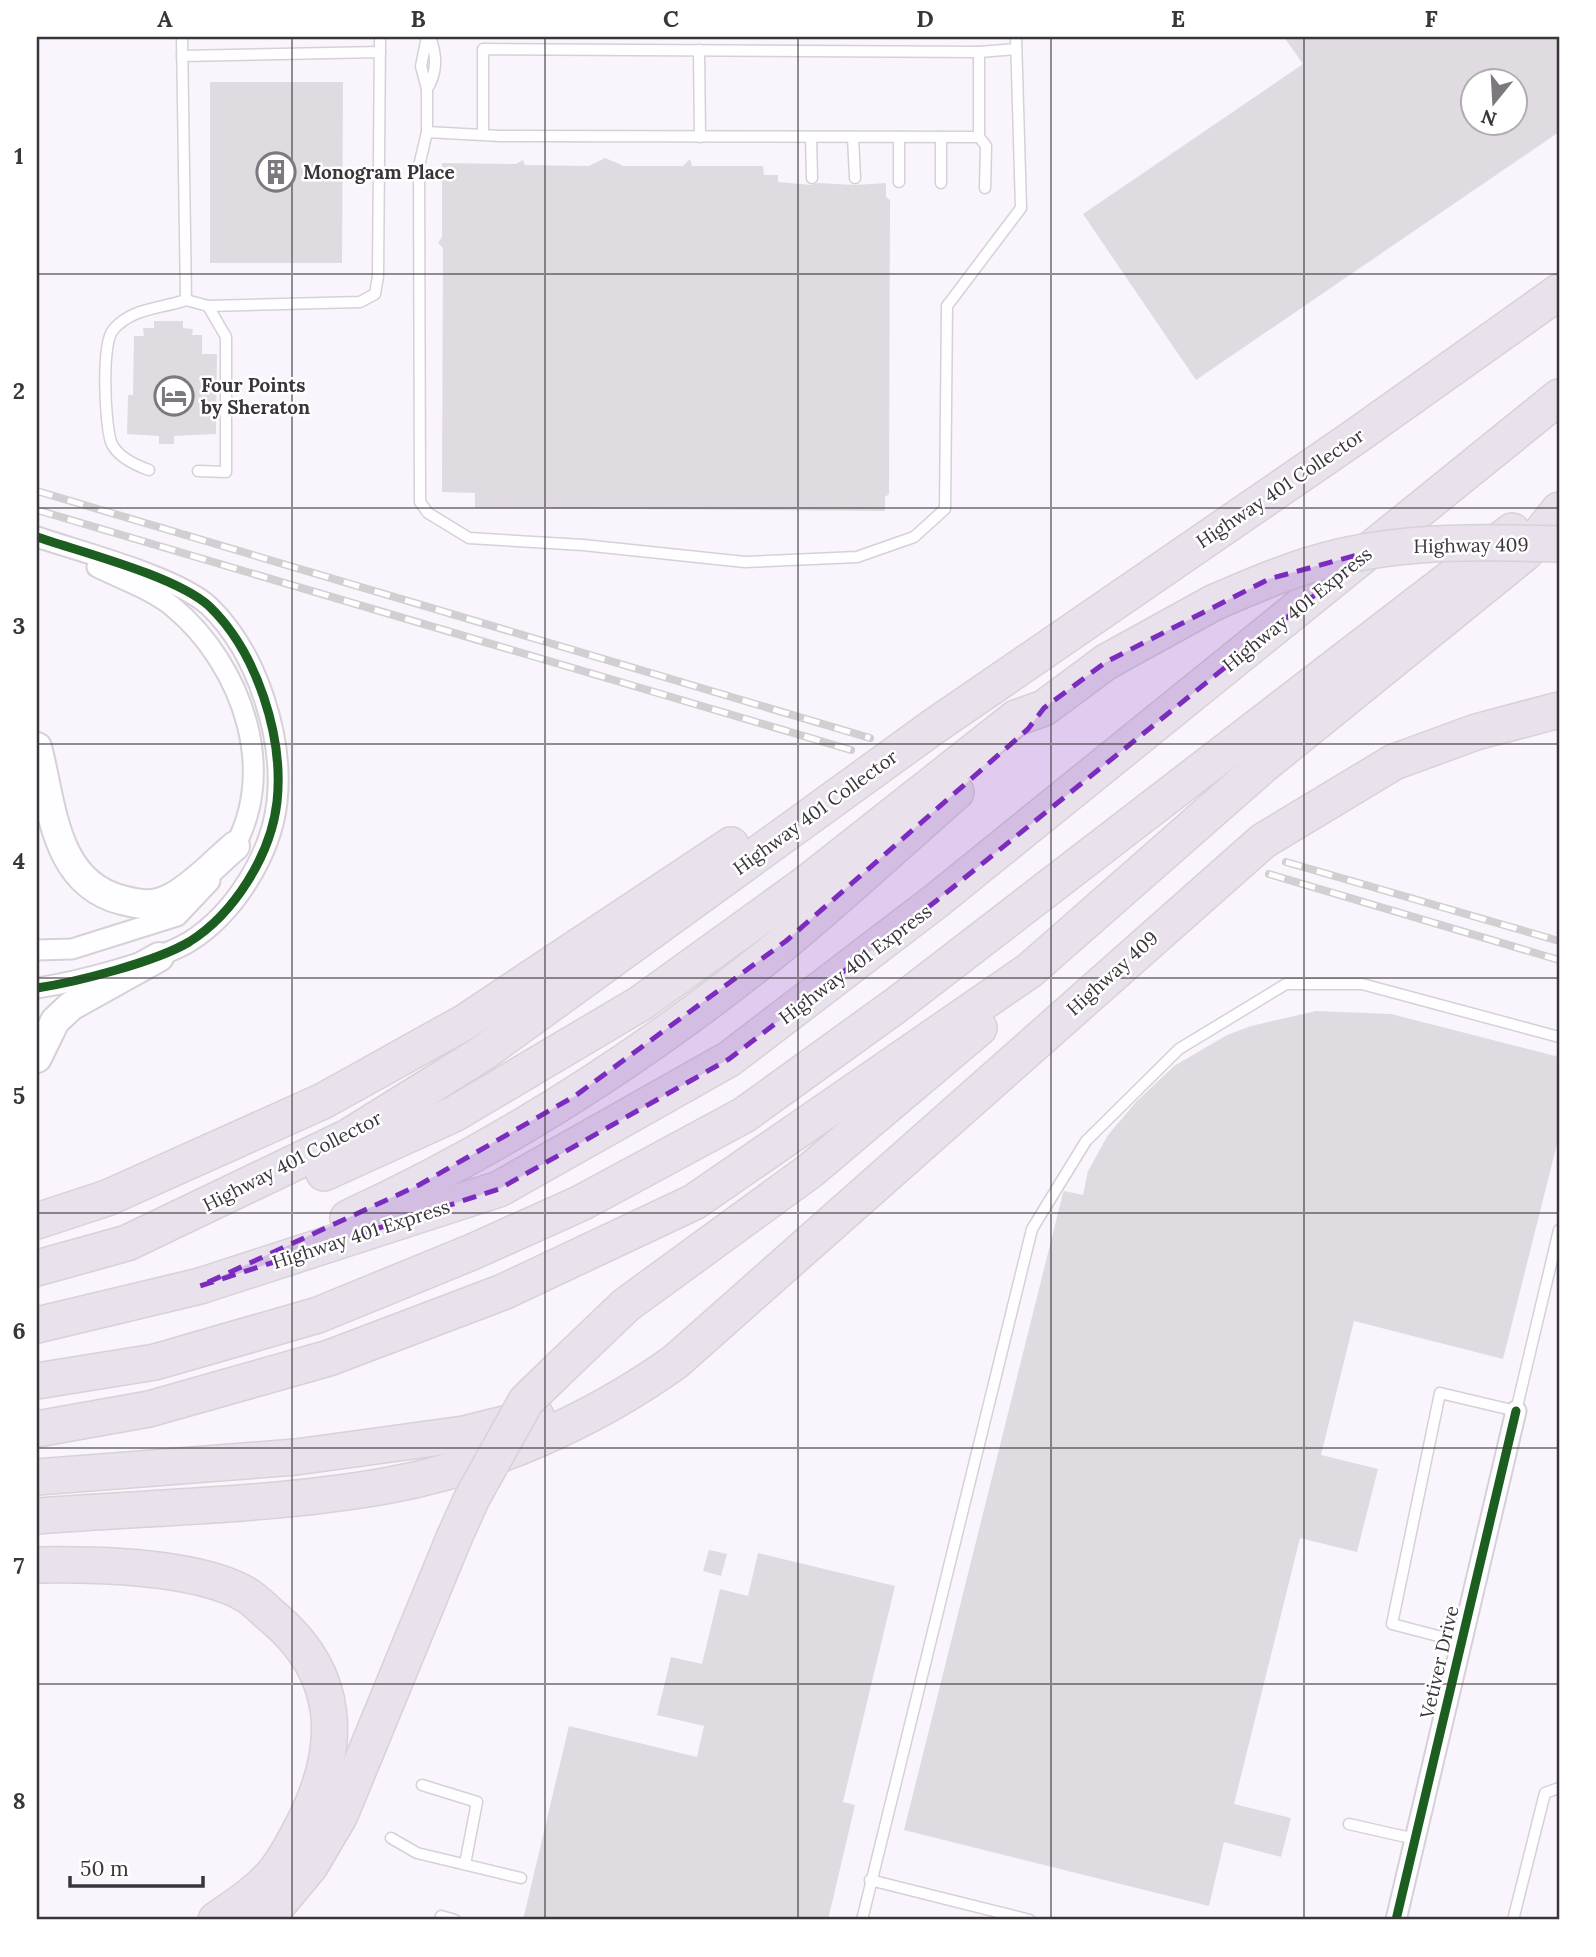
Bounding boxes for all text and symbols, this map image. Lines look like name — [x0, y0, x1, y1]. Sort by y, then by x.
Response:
text: A — [157, 4, 173, 33]
text: B — [410, 4, 426, 33]
text: C — [663, 4, 679, 33]
text: D — [916, 4, 934, 33]
text: E — [1171, 4, 1185, 33]
text: F — [1424, 4, 1438, 33]
north arrow — [1460, 66, 1530, 136]
text: N — [1478, 104, 1499, 132]
text: 1 — [14, 141, 24, 170]
building icon: Monogram Place — [255, 151, 297, 193]
place label: Monogram Place — [303, 160, 455, 184]
place label: Four Points by Sheraton — [200, 373, 310, 419]
hotel icon: Four Points by Sheraton — [153, 375, 195, 417]
text: 2 — [13, 376, 25, 405]
street label: Highway 401 Collector — [1191, 422, 1369, 553]
street label: Highway 409 — [1413, 532, 1529, 558]
street label: Highway 401 Express — [1217, 541, 1377, 677]
text: 3 — [13, 611, 25, 640]
street label: Highway 401 Collector — [728, 744, 903, 880]
text: 4 — [13, 846, 25, 875]
street label: Highway 401 Express — [774, 899, 936, 1029]
street label: Highway 409 — [1061, 926, 1163, 1020]
text: 5 — [13, 1081, 25, 1110]
street label: Highway 401 Collector — [199, 1105, 386, 1217]
street label: Highway 401 Express — [269, 1194, 453, 1274]
text: 6 — [12, 1316, 26, 1345]
text: 7 — [14, 1551, 25, 1580]
street label: Vetiver Drive — [1414, 1603, 1464, 1722]
text: 8 — [12, 1786, 26, 1815]
scale bar — [70, 1845, 203, 1889]
text: 50 m — [80, 1855, 129, 1882]

